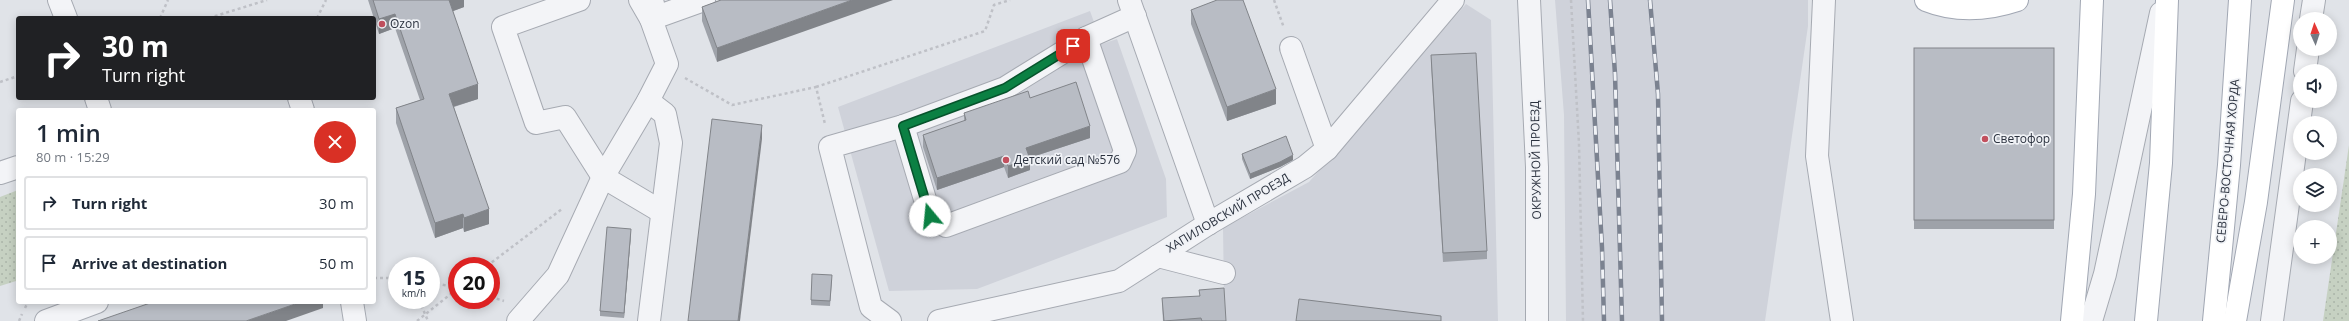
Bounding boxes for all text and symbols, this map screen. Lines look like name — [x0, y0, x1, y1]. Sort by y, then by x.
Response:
north arrow — [2293, 12, 2337, 56]
map controls — [2293, 12, 2337, 264]
place label: Ozon — [390, 15, 420, 32]
marker: Ozon — [377, 19, 387, 29]
text: 30 m — [102, 27, 169, 65]
pin — [1056, 29, 1090, 63]
icon: right — [36, 32, 88, 84]
icon: arrive — [1062, 35, 1084, 57]
text: Turn right — [102, 63, 185, 87]
button: sound — [2293, 64, 2337, 108]
street label: СЕВЕРО-ВОСТОЧНАЯ ХОРДА — [2212, 78, 2243, 244]
street label: ОКРУЖНОЙ ПРОЕЗД — [1526, 100, 1545, 220]
text: 1 min — [36, 116, 101, 149]
button: search — [2293, 116, 2337, 160]
button: close — [314, 121, 356, 163]
place label: Светофор — [1993, 130, 2050, 147]
marker: Светофор — [1980, 134, 1990, 144]
text: 80 m · 15:29 — [36, 148, 110, 166]
place label: Детский сад №576 — [1014, 151, 1120, 168]
marker: Детский сад №576 — [1001, 155, 1011, 165]
button: layers — [2293, 168, 2337, 212]
street label: ХАПИЛОВСКИЙ ПРОЕЗД — [1163, 169, 1293, 256]
icon: right — [38, 192, 60, 214]
text: Turn right — [72, 193, 147, 213]
text: 30 m — [319, 193, 354, 213]
position arrow — [909, 195, 951, 237]
button: + — [2293, 220, 2337, 264]
icon: arrive — [38, 252, 60, 274]
text: Arrive at destination — [72, 253, 227, 273]
text: 50 m — [319, 253, 354, 273]
speed limit sign: 20 — [448, 257, 500, 309]
text: 15 — [403, 264, 425, 291]
text: km/h — [402, 286, 426, 300]

